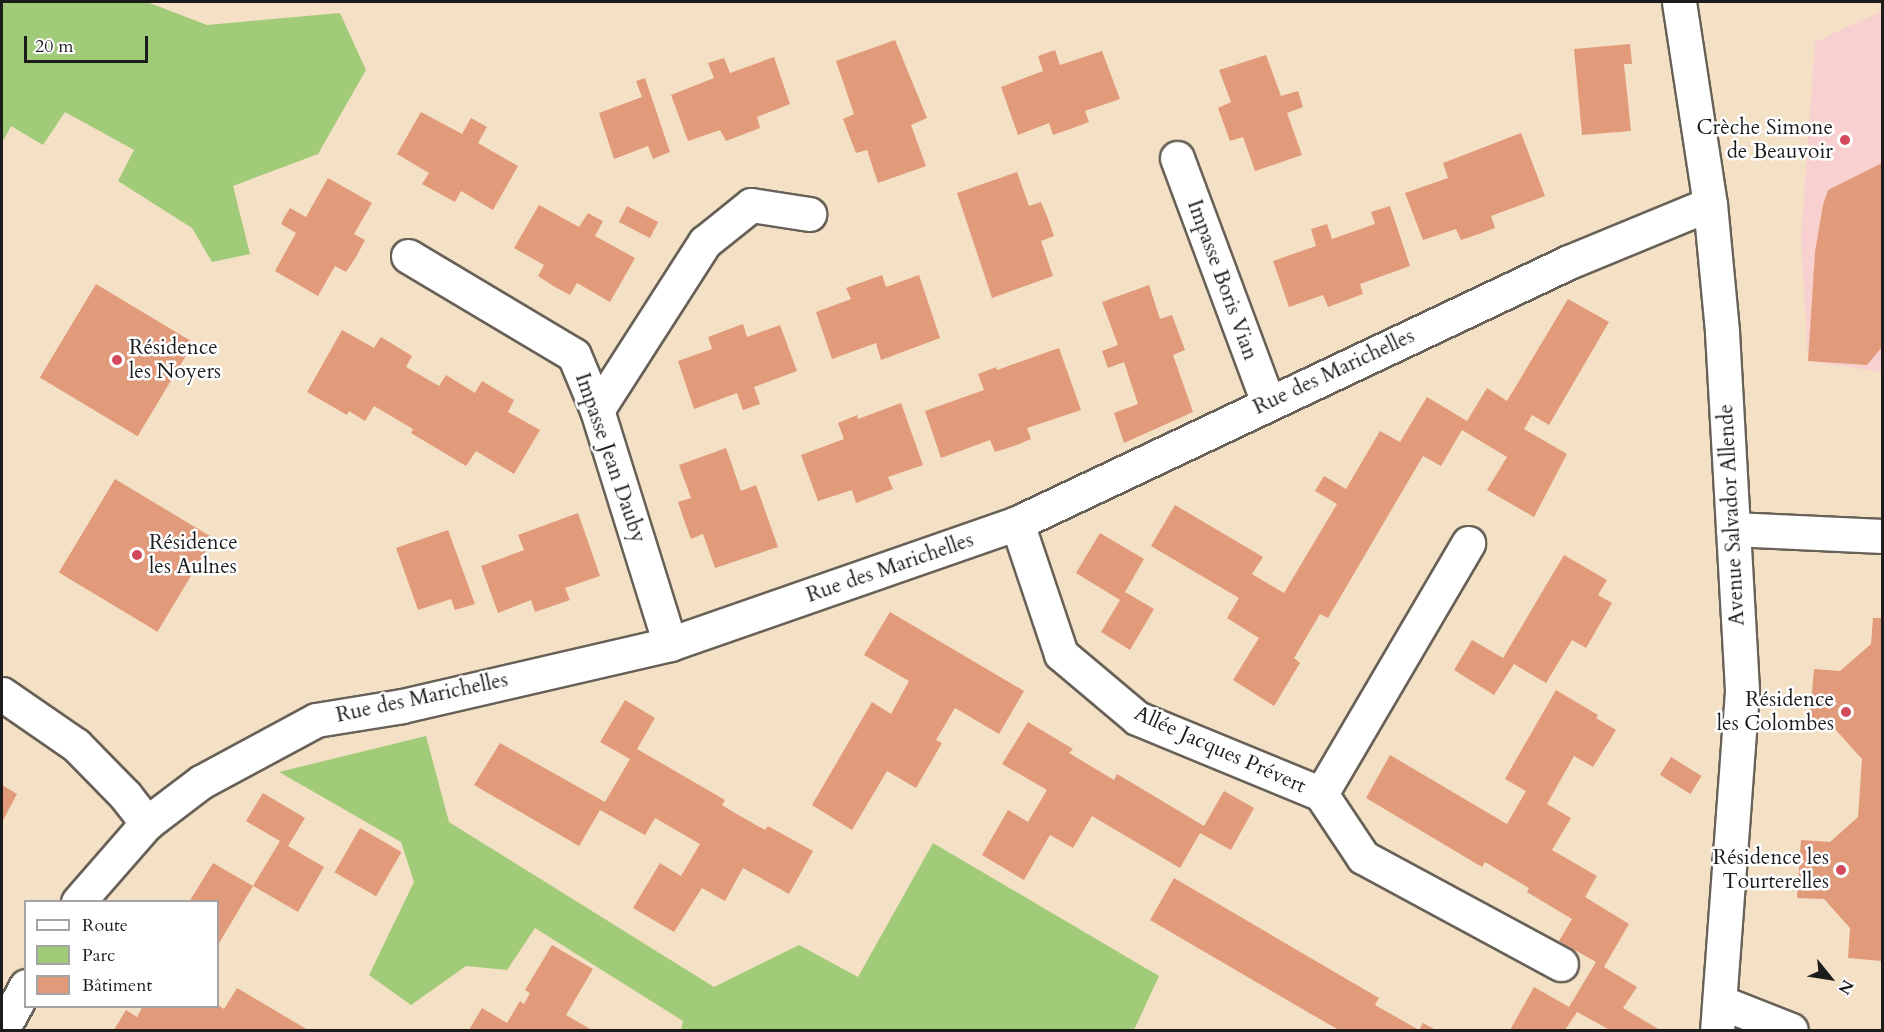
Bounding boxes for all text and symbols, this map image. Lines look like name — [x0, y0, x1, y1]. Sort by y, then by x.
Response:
scale bar — [27, 24, 152, 62]
text: 20 m — [35, 34, 74, 59]
place label: Crèche Simone de Beauvoir — [1696, 115, 1833, 165]
marker: Crèche Simone de Beauvoir — [1838, 133, 1852, 147]
street label: Impasse Boris Vian — [1181, 196, 1263, 364]
street label: Rue des Marichelles — [1249, 324, 1419, 420]
place label: Résidence les Noyers — [129, 335, 221, 385]
marker: Résidence les Noyers — [110, 353, 124, 367]
street label: Impasse Jean Dauby — [569, 370, 651, 546]
street label: Avenue Salvador Allende — [1714, 403, 1750, 627]
street label: Rue des Marichelles — [803, 528, 977, 608]
place label: Résidence les Aulnes — [149, 530, 238, 580]
marker: Résidence les Aulnes — [130, 548, 144, 562]
street label: Rue des Marichelles — [334, 667, 510, 729]
place label: Résidence les Colombes — [1717, 687, 1834, 737]
street label: Allée Jacques Prévert — [1130, 701, 1310, 799]
marker: Résidence les Colombes — [1839, 705, 1853, 719]
place label: Résidence les Tourterelles — [1713, 845, 1829, 895]
marker: Résidence les Tourterelles — [1834, 863, 1848, 877]
legend — [24, 900, 219, 1008]
text: Route — [82, 913, 128, 938]
text: Parc — [82, 943, 115, 968]
north arrow — [1800, 948, 1860, 1008]
text: Bâtiment — [82, 973, 152, 998]
text: N — [1833, 975, 1859, 999]

